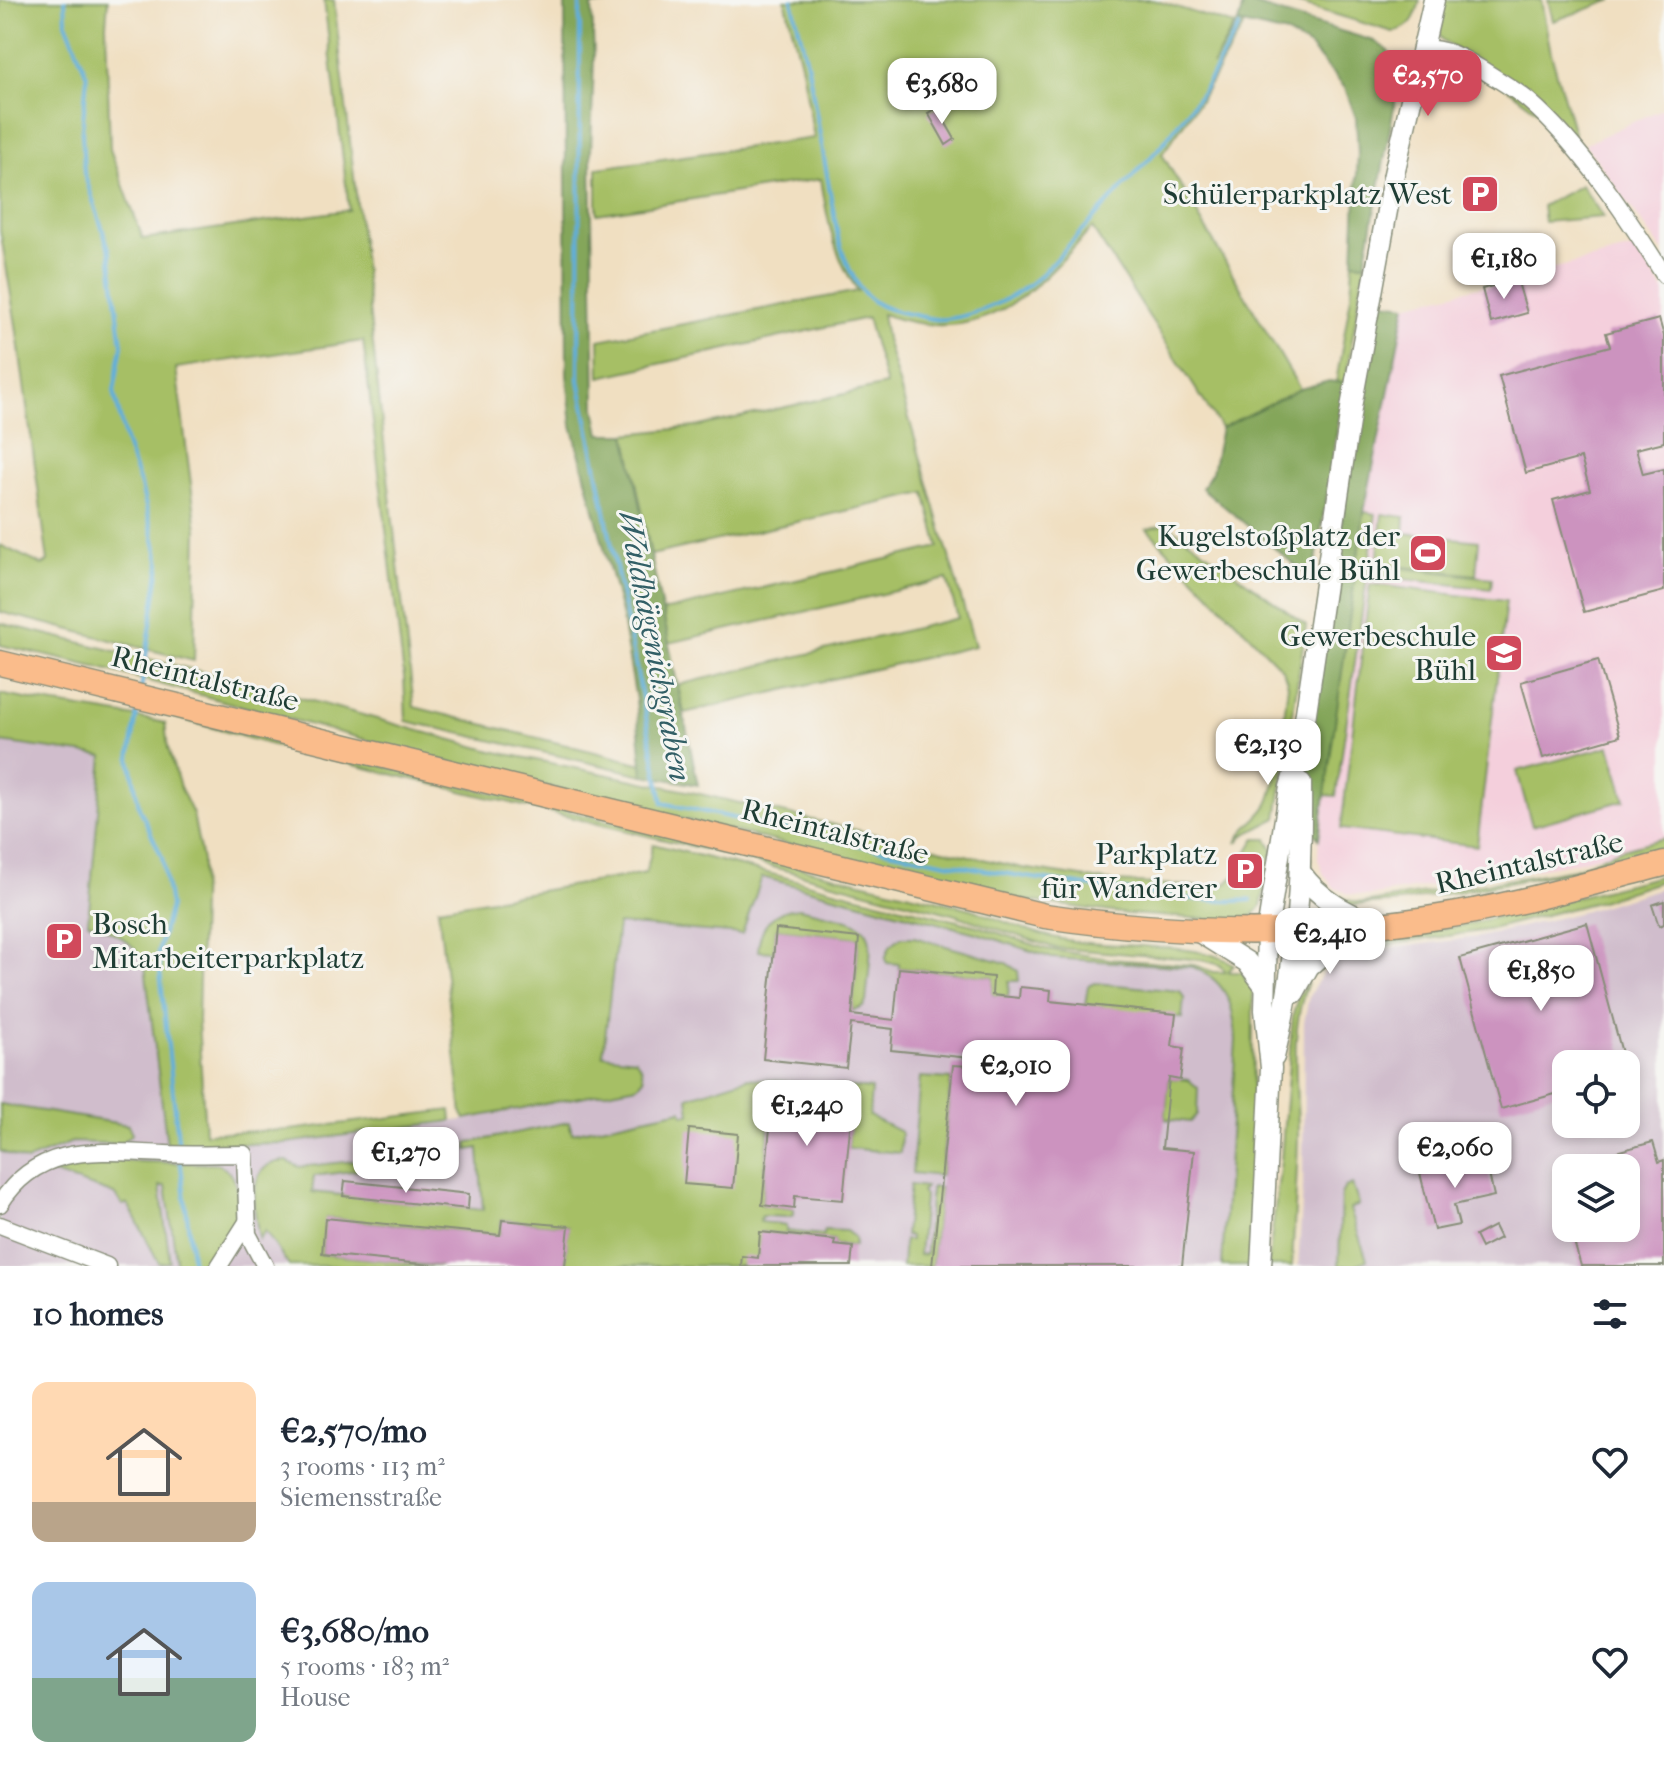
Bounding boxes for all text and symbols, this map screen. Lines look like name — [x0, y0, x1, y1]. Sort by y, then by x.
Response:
pin: €2,570 — [1363, 50, 1493, 118]
pin: €3,680 — [877, 58, 1007, 126]
text: €2,570 — [1392, 60, 1464, 91]
text: €3,680 — [906, 68, 978, 99]
parking icon: Schülerparkplatz West — [1459, 173, 1501, 215]
place label: Schülerparkplatz West — [1163, 177, 1452, 212]
pin: €1,180 — [1439, 233, 1569, 301]
text: €1,180 — [1471, 243, 1537, 274]
water label: Waldhägenichgraben — [611, 508, 699, 784]
place label: Kugelstoßplatz der Gewerbeschule Bühl — [1136, 519, 1400, 588]
sports icon: Kugelstoßplatz der Gewerbeschule Bühl — [1407, 532, 1449, 574]
place label: Gewerbeschule Bühl — [1280, 619, 1476, 688]
school or university icon: Gewerbeschule Bühl — [1483, 632, 1525, 674]
street label: Rheintalstraße — [108, 639, 302, 719]
pin: €2,130 — [1203, 719, 1333, 787]
text: €2,130 — [1234, 729, 1302, 760]
street label: Rheintalstraße — [738, 792, 932, 872]
street label: Rheintalstraße — [1432, 824, 1627, 902]
place label: Parkplatz für Wanderer — [1041, 837, 1217, 906]
parking icon: Parkplatz für Wanderer — [1224, 850, 1266, 892]
place label: Bosch Mitarbeiterparkplatz — [92, 907, 364, 976]
pin: €2,410 — [1265, 908, 1395, 976]
text: €2,410 — [1293, 918, 1367, 949]
parking icon: Bosch Mitarbeiterparkplatz — [43, 920, 85, 962]
pin: €1,850 — [1476, 945, 1606, 1013]
text: €1,850 — [1507, 955, 1575, 986]
pin: €2,010 — [951, 1040, 1081, 1108]
text: €2,010 — [980, 1050, 1052, 1081]
map controls — [1552, 1050, 1640, 1242]
button: locate — [1552, 1050, 1640, 1138]
pin: €1,240 — [742, 1080, 872, 1148]
text: €1,240 — [770, 1090, 844, 1121]
pin: €2,060 — [1390, 1122, 1520, 1190]
pin: €1,270 — [341, 1127, 471, 1195]
text: €2,060 — [1417, 1132, 1493, 1163]
text: €1,270 — [371, 1137, 441, 1168]
button: layers — [1552, 1154, 1640, 1242]
icon: filters — [1588, 1292, 1632, 1336]
text: 10 homes — [32, 1294, 163, 1334]
text: €2,570/mo — [280, 1411, 427, 1451]
icon: home — [96, 1414, 192, 1510]
icon: heart — [1588, 1440, 1632, 1484]
text: 3 rooms · 113 m² — [280, 1451, 445, 1482]
text: Siemensstraße — [280, 1482, 442, 1513]
text: €3,680/mo — [280, 1611, 429, 1651]
icon: home — [96, 1614, 192, 1710]
icon: heart — [1588, 1640, 1632, 1684]
text: 5 rooms · 183 m² — [280, 1651, 449, 1682]
text: House — [280, 1682, 350, 1713]

